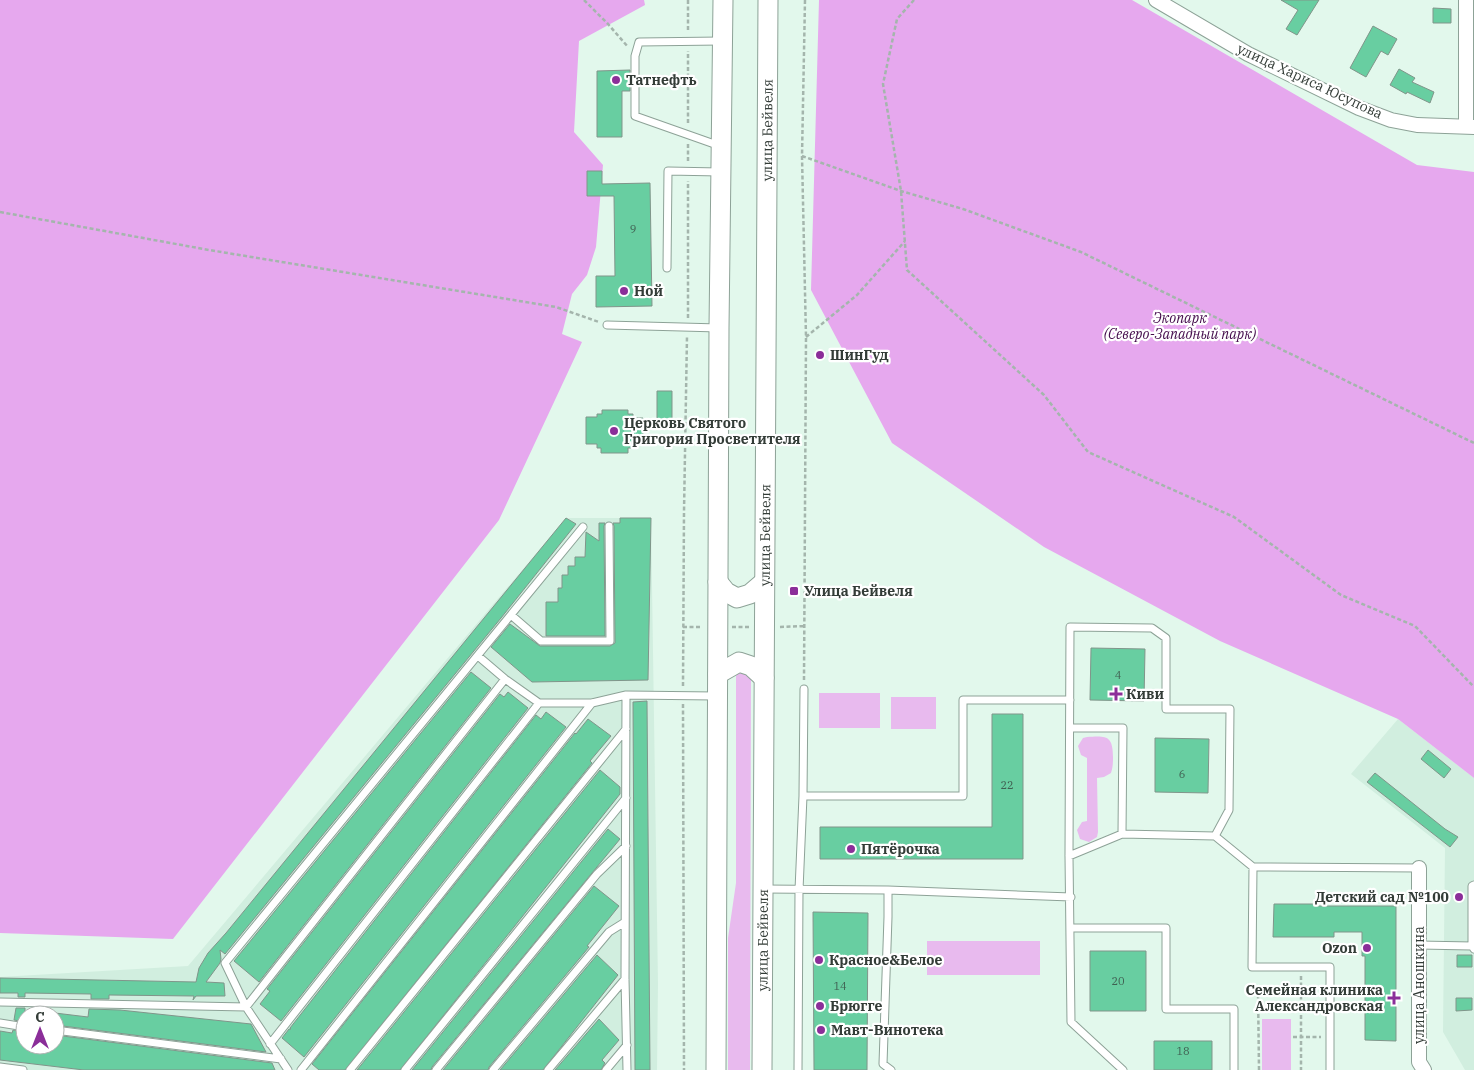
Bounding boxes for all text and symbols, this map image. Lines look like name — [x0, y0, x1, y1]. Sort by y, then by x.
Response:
street label: улица Хариса Юсупова — [1234, 39, 1386, 123]
place label: Татнефть — [626, 71, 697, 89]
marker: Татнефть — [610, 74, 622, 86]
street label: улица Бейвеля — [758, 79, 777, 181]
house number: 9 — [630, 222, 636, 236]
place label: Ной — [634, 282, 664, 300]
marker: Ной — [618, 285, 630, 297]
park label: Экопарк (Северо-Западный парк) — [1104, 309, 1256, 343]
place label: ШинГуд — [830, 346, 889, 364]
marker: ШинГуд — [814, 349, 826, 361]
place label: Церковь Святого Григория Просветителя — [624, 414, 801, 448]
marker: Церковь Святого Григория Просветителя — [608, 425, 620, 437]
street label: улица Бейвеля — [756, 484, 774, 586]
place label: Улица Бейвеля — [804, 582, 913, 600]
marker: Улица Бейвеля — [788, 585, 800, 597]
house number: 4 — [1115, 668, 1122, 682]
place label: Киви — [1126, 685, 1164, 703]
marker: Киви — [1110, 688, 1122, 700]
house number: 6 — [1179, 767, 1185, 781]
house number: 22 — [1000, 778, 1014, 792]
place label: Пятёрочка — [861, 840, 940, 858]
marker: Пятёрочка — [845, 843, 857, 855]
place label: Детский сад №100 — [1315, 888, 1449, 906]
street label: улица Бейвеля — [753, 889, 772, 991]
marker: Детский сад №100 — [1453, 891, 1465, 903]
street label: улица Аношкина — [1410, 926, 1428, 1044]
place label: Ozon — [1322, 939, 1357, 957]
marker: Ozon — [1361, 942, 1373, 954]
place label: Красное&Белое — [829, 951, 943, 969]
marker: Красное&Белое — [813, 954, 825, 966]
house number: 20 — [1111, 974, 1125, 988]
house number: 14 — [833, 979, 847, 993]
place label: Семейная клиника Александровская — [1245, 981, 1383, 1015]
marker: Семейная клиника Александровская — [1387, 991, 1401, 1005]
place label: Брюгге — [830, 997, 883, 1015]
marker: Брюгге — [814, 1000, 826, 1012]
north arrow — [15, 1005, 65, 1055]
text: С — [35, 1008, 45, 1026]
place label: Мавт-Винотека — [831, 1021, 943, 1039]
marker: Мавт-Винотека — [815, 1024, 827, 1036]
house number: 18 — [1176, 1044, 1190, 1058]

